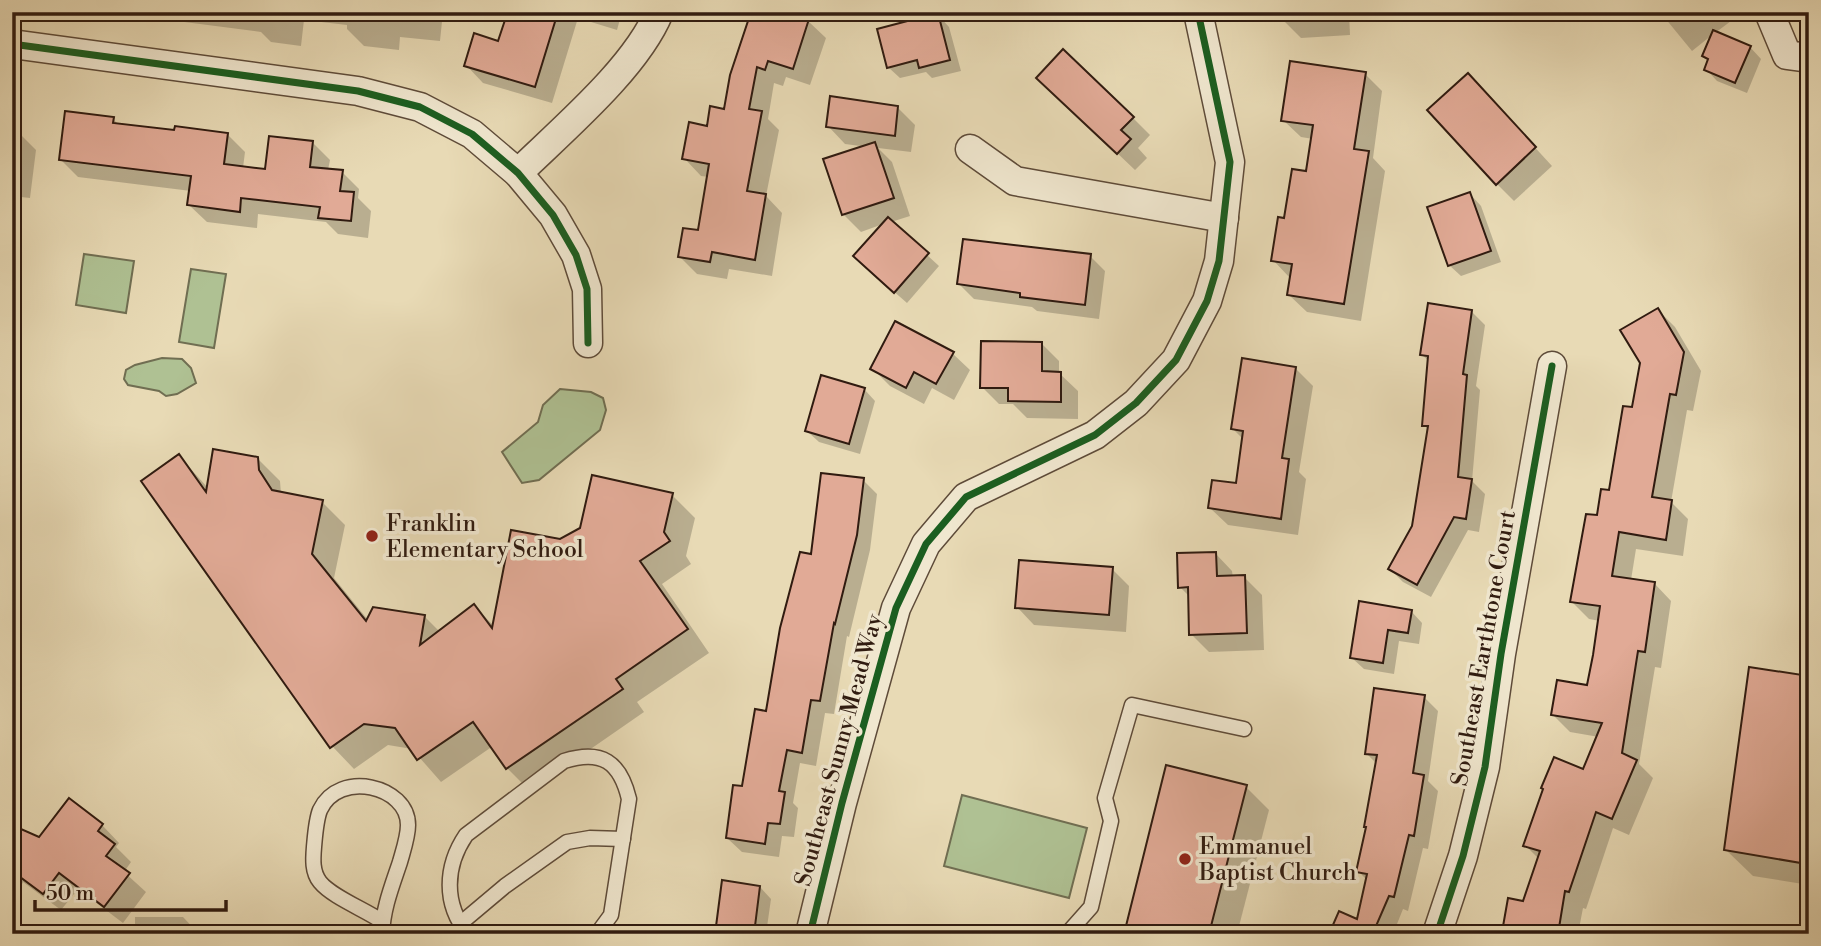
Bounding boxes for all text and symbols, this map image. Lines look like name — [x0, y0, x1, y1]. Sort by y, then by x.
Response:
street label: Southeast Earthtone Court — [1446, 508, 1522, 788]
place label: Franklin Elementary School — [386, 510, 584, 564]
marker: Franklin Elementary School — [364, 528, 380, 544]
street label: Southeast Sunny Mead Way — [789, 610, 889, 889]
place label: Emmanuel Baptist Church — [1198, 833, 1357, 887]
marker: Emmanuel Baptist Church — [1177, 851, 1193, 867]
scale bar — [35, 869, 226, 913]
text: 50 m — [46, 881, 94, 907]

